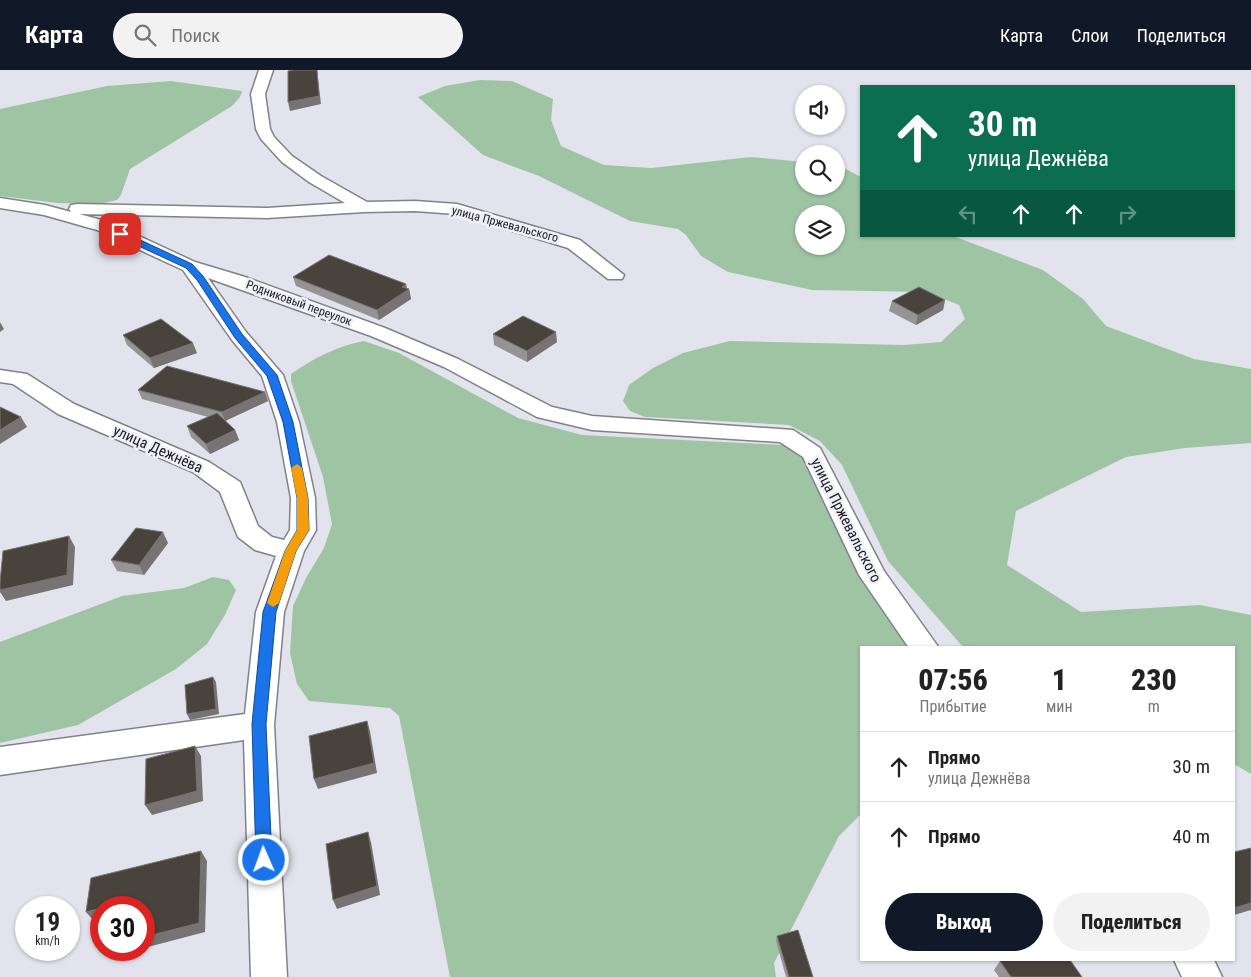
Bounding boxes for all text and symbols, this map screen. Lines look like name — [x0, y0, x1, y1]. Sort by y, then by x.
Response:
search box — [113, 13, 463, 58]
text: Карта — [25, 21, 83, 49]
icon: search — [131, 21, 159, 49]
text: Поиск — [171, 24, 220, 47]
text: Карта — [1000, 25, 1043, 46]
text: Слои — [1071, 25, 1109, 46]
text: Поделиться — [1137, 25, 1226, 46]
map controls — [795, 85, 845, 255]
button: sound — [795, 85, 845, 135]
text: 30 m — [968, 104, 1037, 145]
icon: ahead — [885, 105, 950, 170]
button: search — [795, 145, 845, 195]
text: улица Дежнёва — [968, 146, 1109, 171]
icon: left — [954, 200, 982, 228]
icon: ahead — [1007, 200, 1035, 228]
icon: ahead — [1060, 200, 1088, 228]
icon: right — [1113, 200, 1141, 228]
street label: улица Пржевальского — [450, 203, 560, 245]
button: layers — [795, 205, 845, 255]
pin — [99, 213, 141, 255]
icon: arrive — [106, 220, 134, 248]
street label: Родниковый переулок — [244, 277, 354, 329]
street label: улица Дежнёва — [110, 421, 206, 477]
street label: улица Пржевальского — [807, 455, 885, 585]
text: 07:56 — [918, 662, 988, 697]
text: 1 — [1052, 662, 1067, 697]
text: 230 — [1131, 662, 1177, 697]
text: Прибытие — [919, 697, 987, 716]
text: мин — [1046, 697, 1073, 716]
text: m — [1148, 697, 1160, 716]
text: Прямо — [928, 746, 981, 769]
icon: ahead — [885, 753, 913, 781]
text: 30 m — [1173, 755, 1210, 778]
text: улица Дежнёва — [928, 769, 1030, 788]
icon: ahead — [885, 823, 913, 851]
text: Прямо — [928, 825, 981, 848]
text: 40 m — [1173, 825, 1210, 848]
position arrow — [237, 833, 289, 885]
button: Выход — [885, 893, 1043, 951]
button: Поделиться — [1053, 893, 1210, 951]
speed limit sign: 30 — [90, 896, 155, 961]
text: 19 — [35, 908, 60, 937]
text: km/h — [35, 934, 60, 948]

